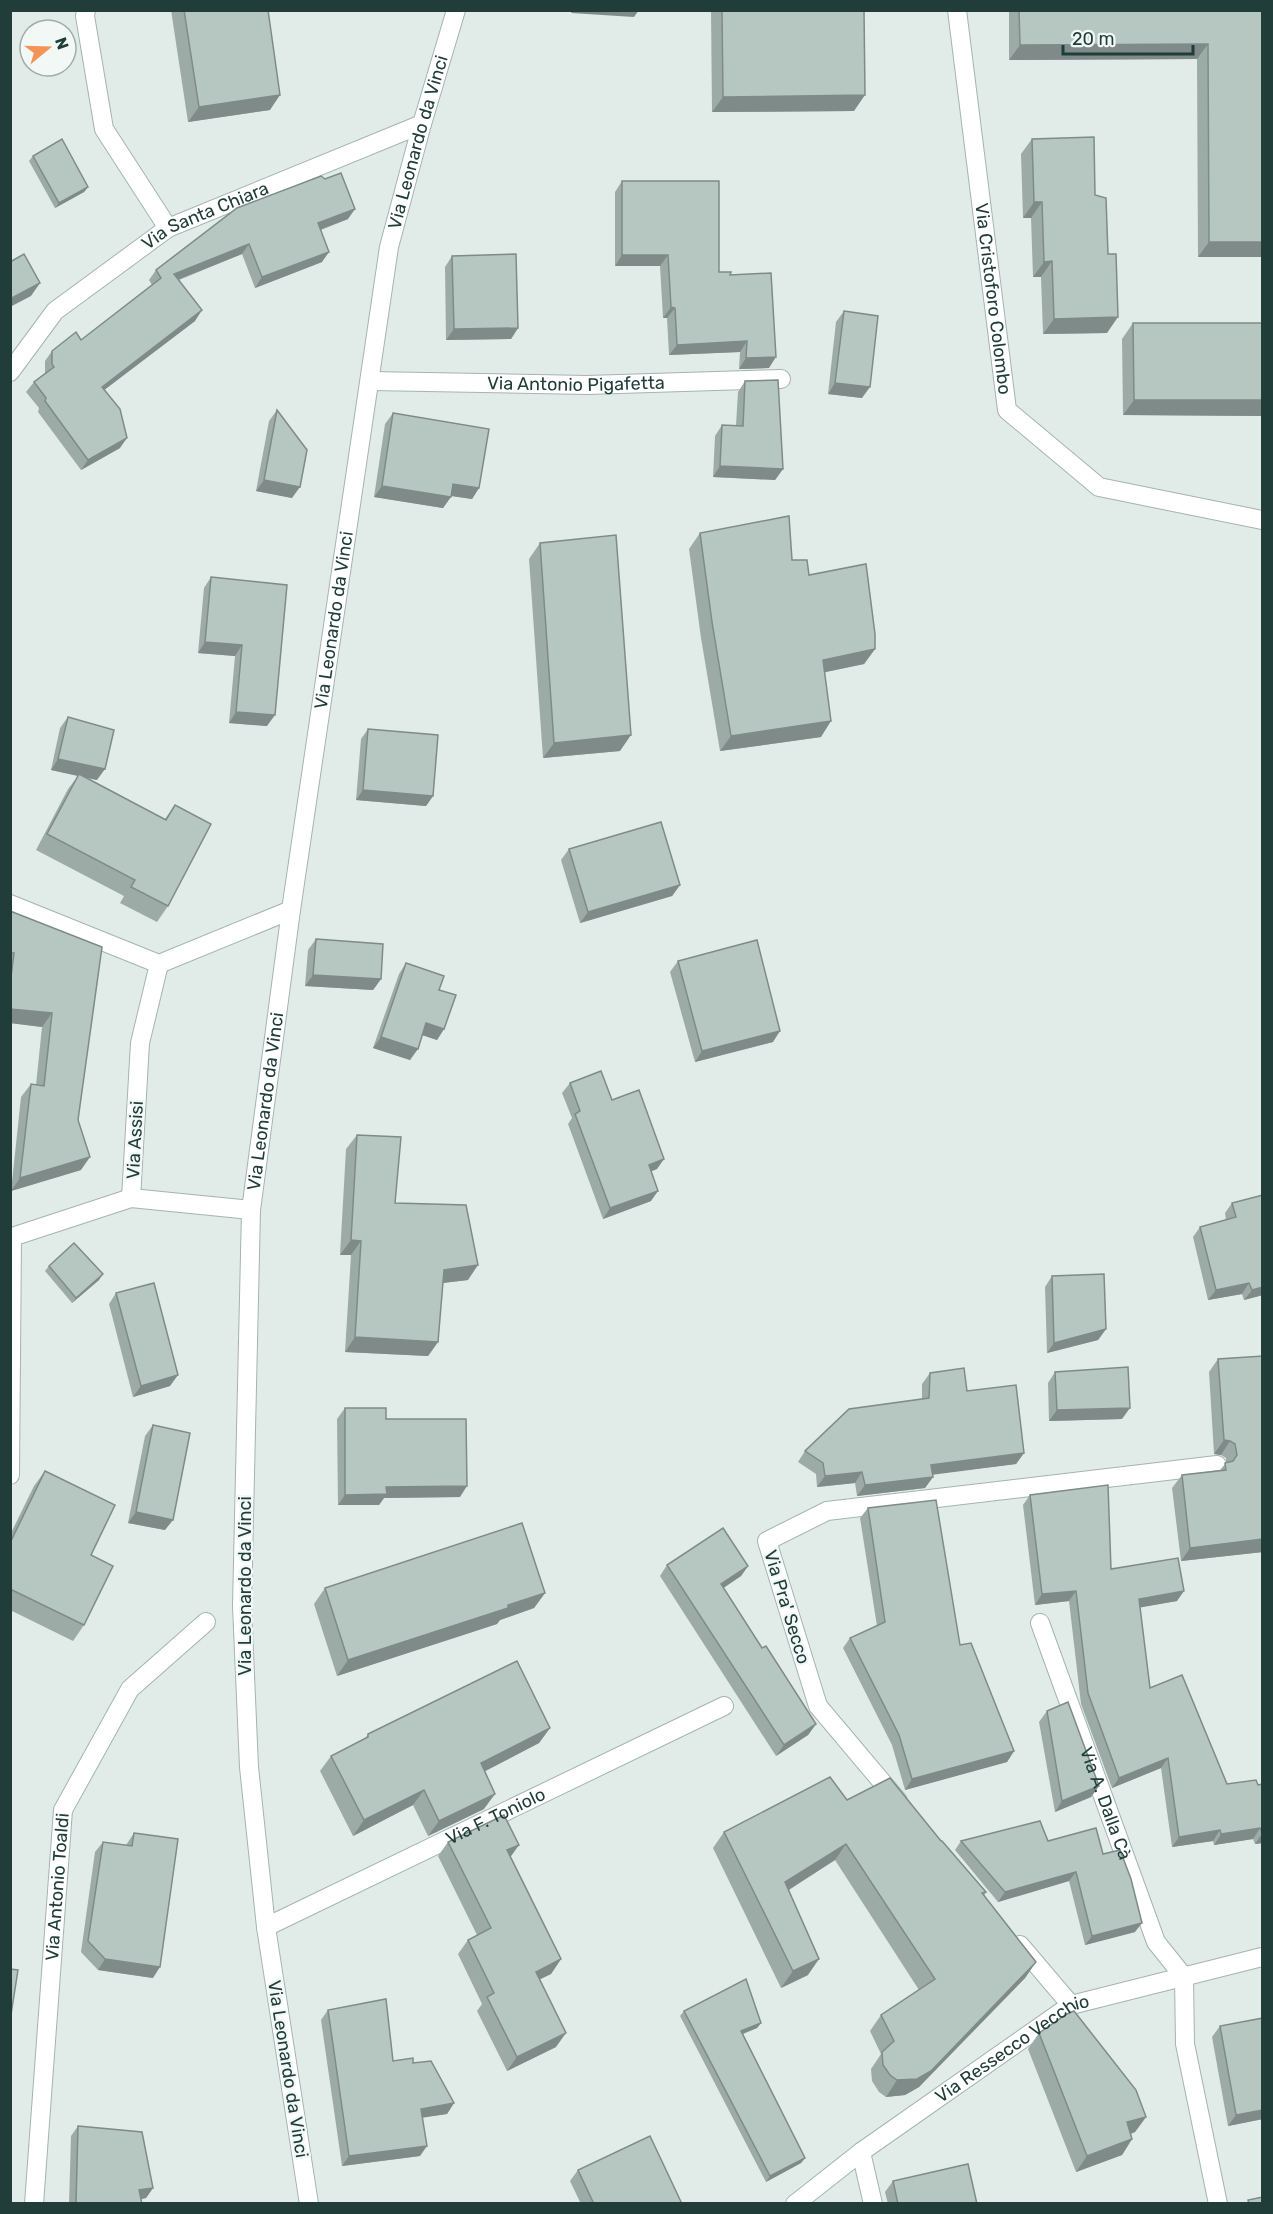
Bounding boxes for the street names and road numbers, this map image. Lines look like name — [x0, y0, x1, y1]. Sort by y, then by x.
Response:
street label: Via Leonardo da Vinci — [383, 53, 453, 232]
street label: Via Santa Chiara — [137, 177, 272, 255]
street label: Via Cristoforo Colombo — [970, 202, 1016, 396]
street label: Via Antonio Pigafetta — [487, 372, 665, 396]
street label: Via Leonardo da Vinci — [310, 530, 358, 711]
street label: Via Leonardo da Vinci — [243, 1011, 288, 1192]
street label: Via Assisi — [122, 1100, 148, 1180]
street label: Via Leonardo da Vinci — [234, 1496, 256, 1676]
street label: Via Pra' Secco — [759, 1547, 815, 1667]
street label: Via A. Dalla Cà — [1075, 1744, 1136, 1863]
street label: Via F. Toniolo — [442, 1783, 549, 1850]
street label: Via Antonio Toaldi — [41, 1812, 74, 1962]
street label: Via Leonardo da Vinci — [263, 1979, 313, 2159]
street label: Via Ressecco Vecchio — [931, 1990, 1091, 2108]

